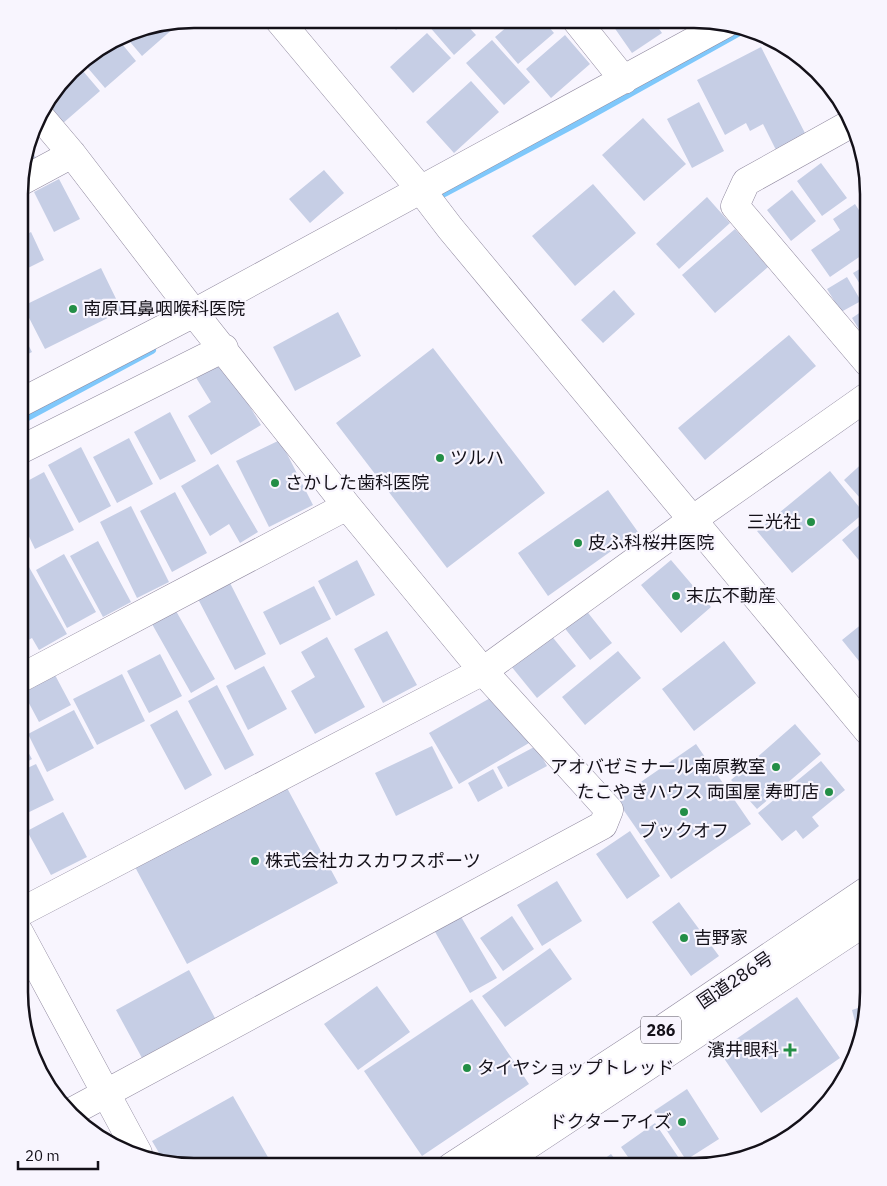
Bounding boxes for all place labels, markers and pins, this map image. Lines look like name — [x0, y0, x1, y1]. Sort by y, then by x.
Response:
place label: 南原耳鼻咽喉科医院 — [83, 297, 245, 320]
marker: 南原耳鼻咽喉科医院 — [67, 303, 79, 315]
place label: ツルハ — [450, 446, 504, 469]
marker: ツルハ — [434, 452, 446, 464]
place label: さかした歯科医院 — [285, 471, 429, 494]
marker: さかした歯科医院 — [269, 477, 281, 489]
place label: 三光社 — [747, 510, 801, 533]
marker: 三光社 — [805, 516, 817, 528]
place label: 皮ふ科桜井医院 — [588, 531, 714, 554]
marker: 皮ふ科桜井医院 — [572, 537, 584, 549]
place label: 末広不動産 — [686, 584, 776, 607]
marker: 末広不動産 — [670, 590, 682, 602]
place label: アオバゼミナール南原教室 — [550, 755, 766, 778]
marker: アオバゼミナール南原教室 — [770, 761, 782, 773]
place label: たこやきハウス 両国屋 寿町店 — [577, 780, 819, 803]
marker: たこやきハウス 両国屋 寿町店 — [823, 786, 835, 798]
marker: ブックオフ — [678, 806, 690, 818]
place label: ブックオフ — [639, 819, 729, 842]
place label: 株式会社カスカワスポーツ — [265, 849, 481, 872]
marker: 株式会社カスカワスポーツ — [249, 855, 261, 867]
place label: 吉野家 — [694, 926, 748, 949]
marker: 吉野家 — [678, 932, 690, 944]
place label: 濱井眼科 — [707, 1038, 779, 1061]
marker: 濱井眼科 — [783, 1043, 797, 1057]
place label: タイヤショップトレッド — [477, 1056, 674, 1079]
marker: タイヤショップトレッド — [461, 1062, 473, 1074]
place label: ドクターアイズ — [549, 1110, 672, 1133]
marker: ドクターアイズ — [676, 1116, 688, 1128]

